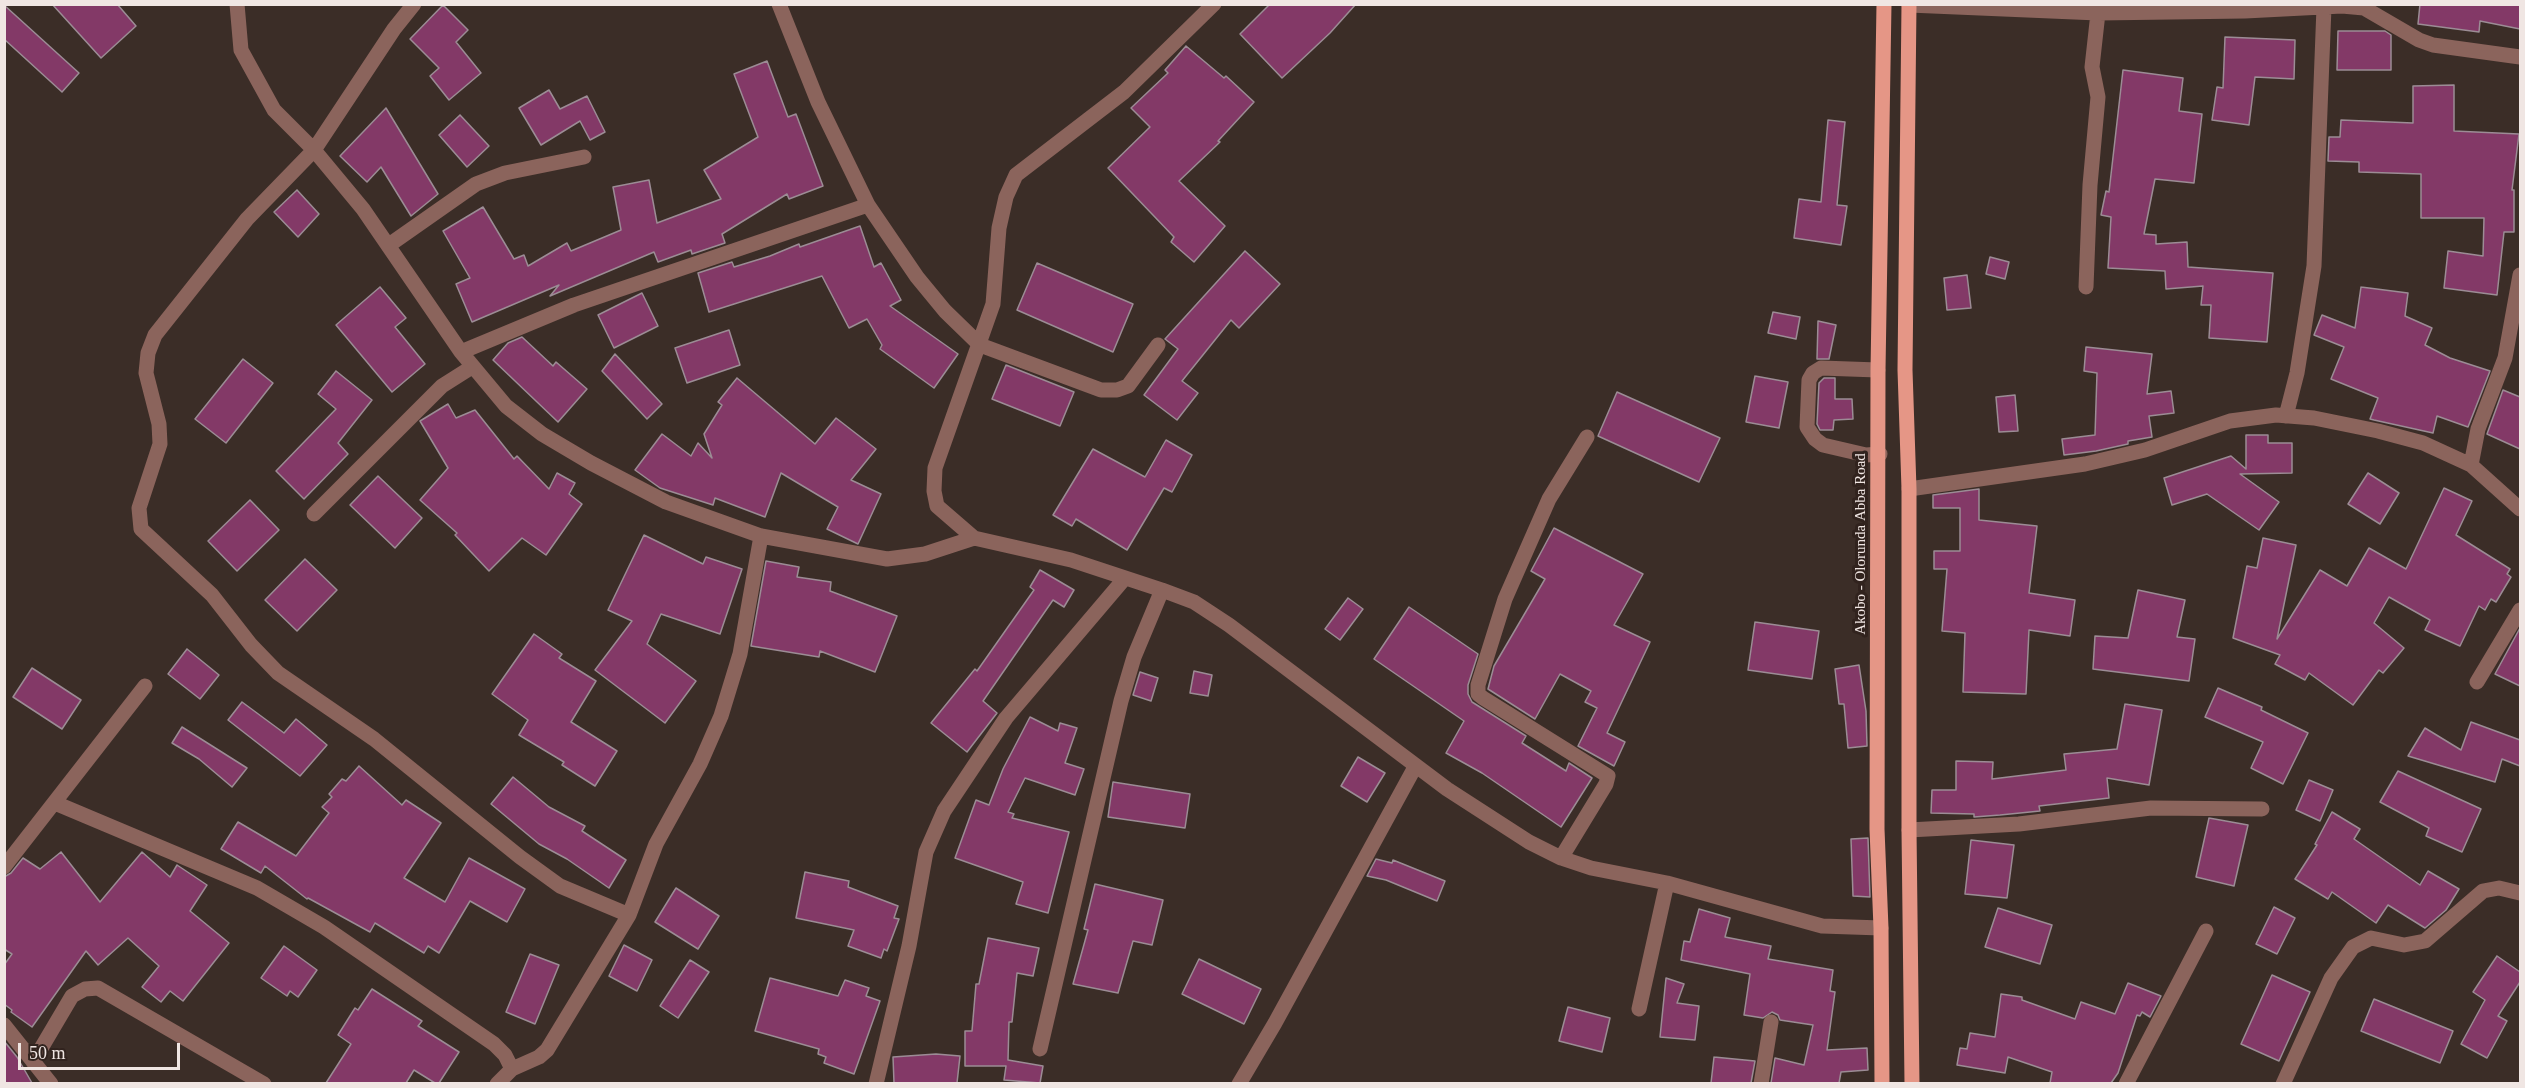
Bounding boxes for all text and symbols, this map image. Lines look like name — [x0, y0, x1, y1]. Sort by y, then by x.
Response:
street label: Akobo - Olorunda Abba Road — [1852, 453, 1870, 635]
scale bar — [21, 1031, 183, 1069]
text: 50 m — [29, 1043, 66, 1063]

